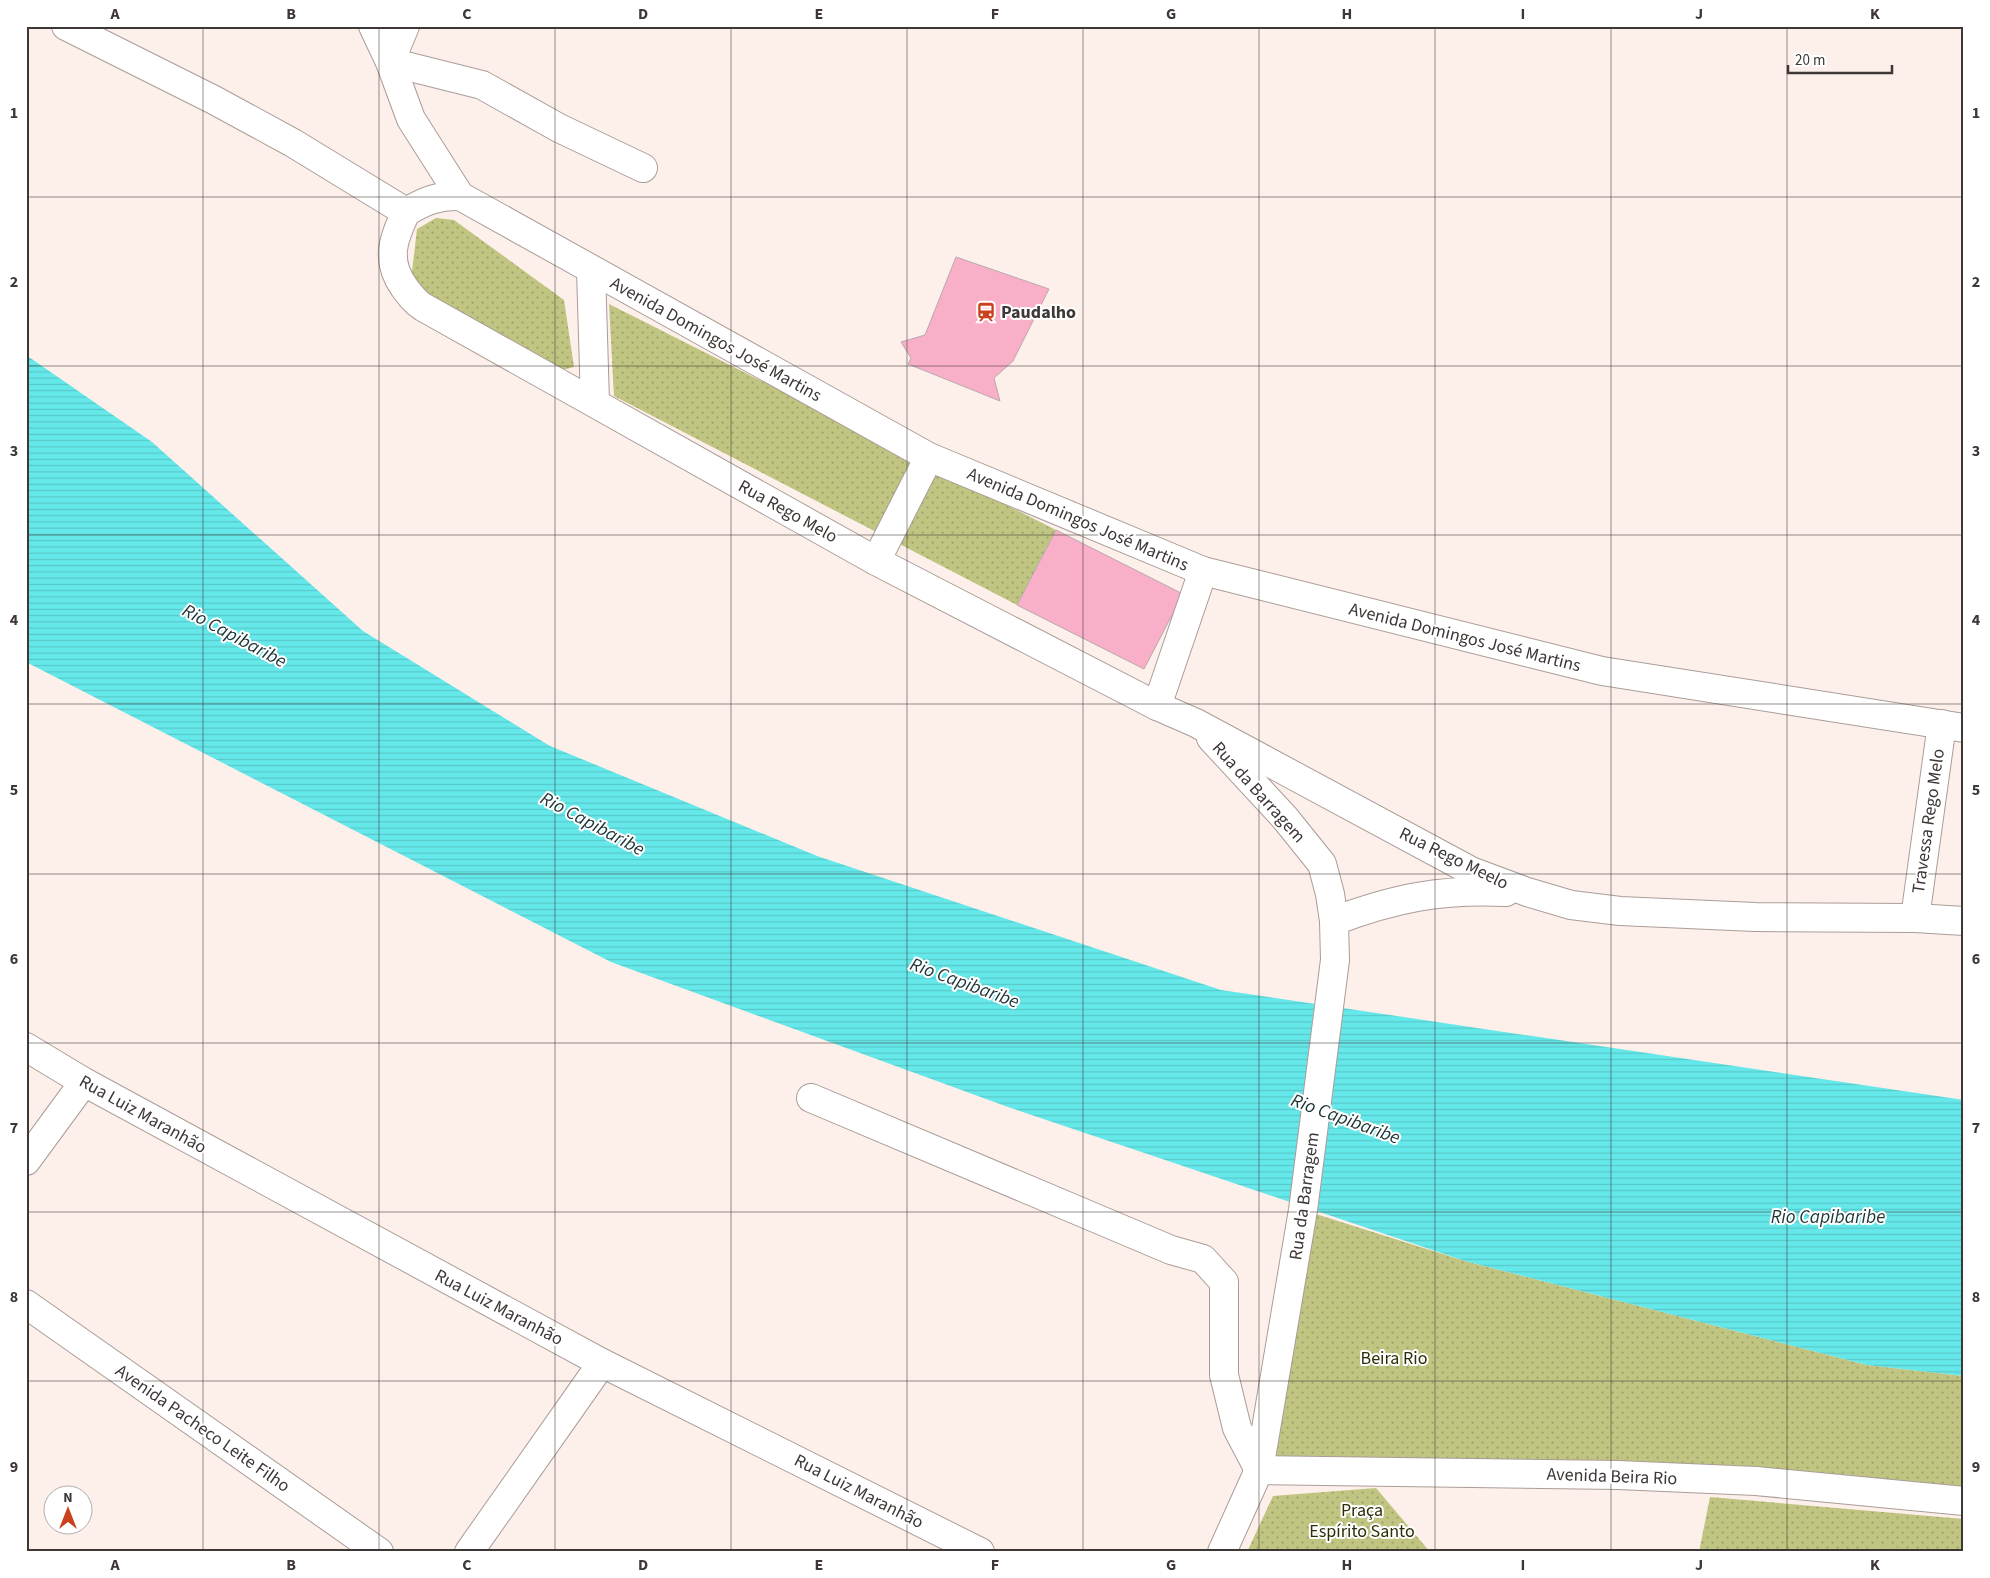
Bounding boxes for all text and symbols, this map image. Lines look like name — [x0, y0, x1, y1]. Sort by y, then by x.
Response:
text: A — [109, 3, 120, 25]
text: B — [286, 3, 296, 25]
text: C — [462, 3, 472, 25]
text: D — [638, 3, 648, 25]
text: E — [815, 3, 823, 25]
text: F — [991, 3, 999, 25]
text: G — [1166, 3, 1176, 25]
text: H — [1342, 3, 1352, 25]
text: I — [1521, 3, 1525, 25]
text: J — [1695, 3, 1703, 25]
text: K — [1870, 3, 1880, 25]
scale bar — [1788, 42, 1891, 74]
text: 20 m — [1795, 50, 1825, 71]
text: 1 — [10, 102, 18, 124]
text: 1 — [1972, 102, 1980, 124]
text: 2 — [10, 271, 18, 293]
street label: Avenida Domingos José Martins — [606, 271, 826, 408]
text: 2 — [1972, 271, 1980, 293]
place label: Paudalho — [1001, 300, 1076, 325]
station icon: Paudalho — [975, 301, 997, 323]
text: 3 — [10, 440, 18, 462]
text: 3 — [1972, 440, 1980, 462]
street label: Avenida Domingos José Martins — [963, 461, 1192, 578]
street label: Rua Rego Melo — [734, 474, 842, 549]
street label: Avenida Domingos José Martins — [1346, 597, 1583, 678]
water label: Rio Capibaribe — [177, 598, 291, 675]
text: 4 — [10, 609, 19, 631]
text: 4 — [1972, 609, 1981, 631]
street label: Rua da Barragem — [1206, 736, 1311, 849]
street label: Travessa Rego Melo — [1906, 747, 1951, 895]
text: 5 — [10, 779, 18, 801]
text: 5 — [1972, 779, 1980, 801]
water label: Rio Capibaribe — [535, 786, 649, 863]
street label: Rua Rego Meelo — [1395, 821, 1513, 896]
text: 6 — [10, 948, 18, 970]
text: 6 — [1972, 948, 1980, 970]
water label: Rio Capibaribe — [906, 951, 1023, 1016]
street label: Rua Luiz Maranhão — [74, 1069, 211, 1160]
water label: Rio Capibaribe — [1287, 1087, 1404, 1152]
text: 7 — [10, 1117, 18, 1139]
text: 7 — [1972, 1117, 1980, 1139]
street label: Rua da Barragem — [1283, 1131, 1326, 1262]
water label: Rio Capibaribe — [1771, 1204, 1885, 1231]
street label: Rua Luiz Maranhão — [430, 1263, 567, 1352]
text: 8 — [10, 1286, 18, 1308]
text: 8 — [1972, 1286, 1980, 1308]
park label: Beira Rio — [1361, 1346, 1427, 1371]
street label: Avenida Pacheco Leite Filho — [110, 1358, 295, 1498]
street label: Rua Luiz Maranhão — [790, 1448, 928, 1535]
text: 9 — [10, 1456, 18, 1478]
text: 9 — [1972, 1456, 1980, 1478]
street label: Avenida Beira Rio — [1546, 1462, 1678, 1491]
north arrow — [42, 1486, 92, 1536]
text: N — [63, 1488, 73, 1508]
park label: Praça Espírito Santo — [1309, 1498, 1415, 1544]
text: A — [109, 1554, 120, 1576]
text: B — [286, 1554, 296, 1576]
text: C — [462, 1554, 472, 1576]
text: D — [638, 1554, 648, 1576]
text: E — [815, 1554, 823, 1576]
text: F — [991, 1554, 999, 1576]
text: G — [1166, 1554, 1176, 1576]
text: H — [1342, 1554, 1352, 1576]
text: I — [1521, 1554, 1525, 1576]
text: J — [1695, 1554, 1703, 1576]
text: K — [1870, 1554, 1880, 1576]

